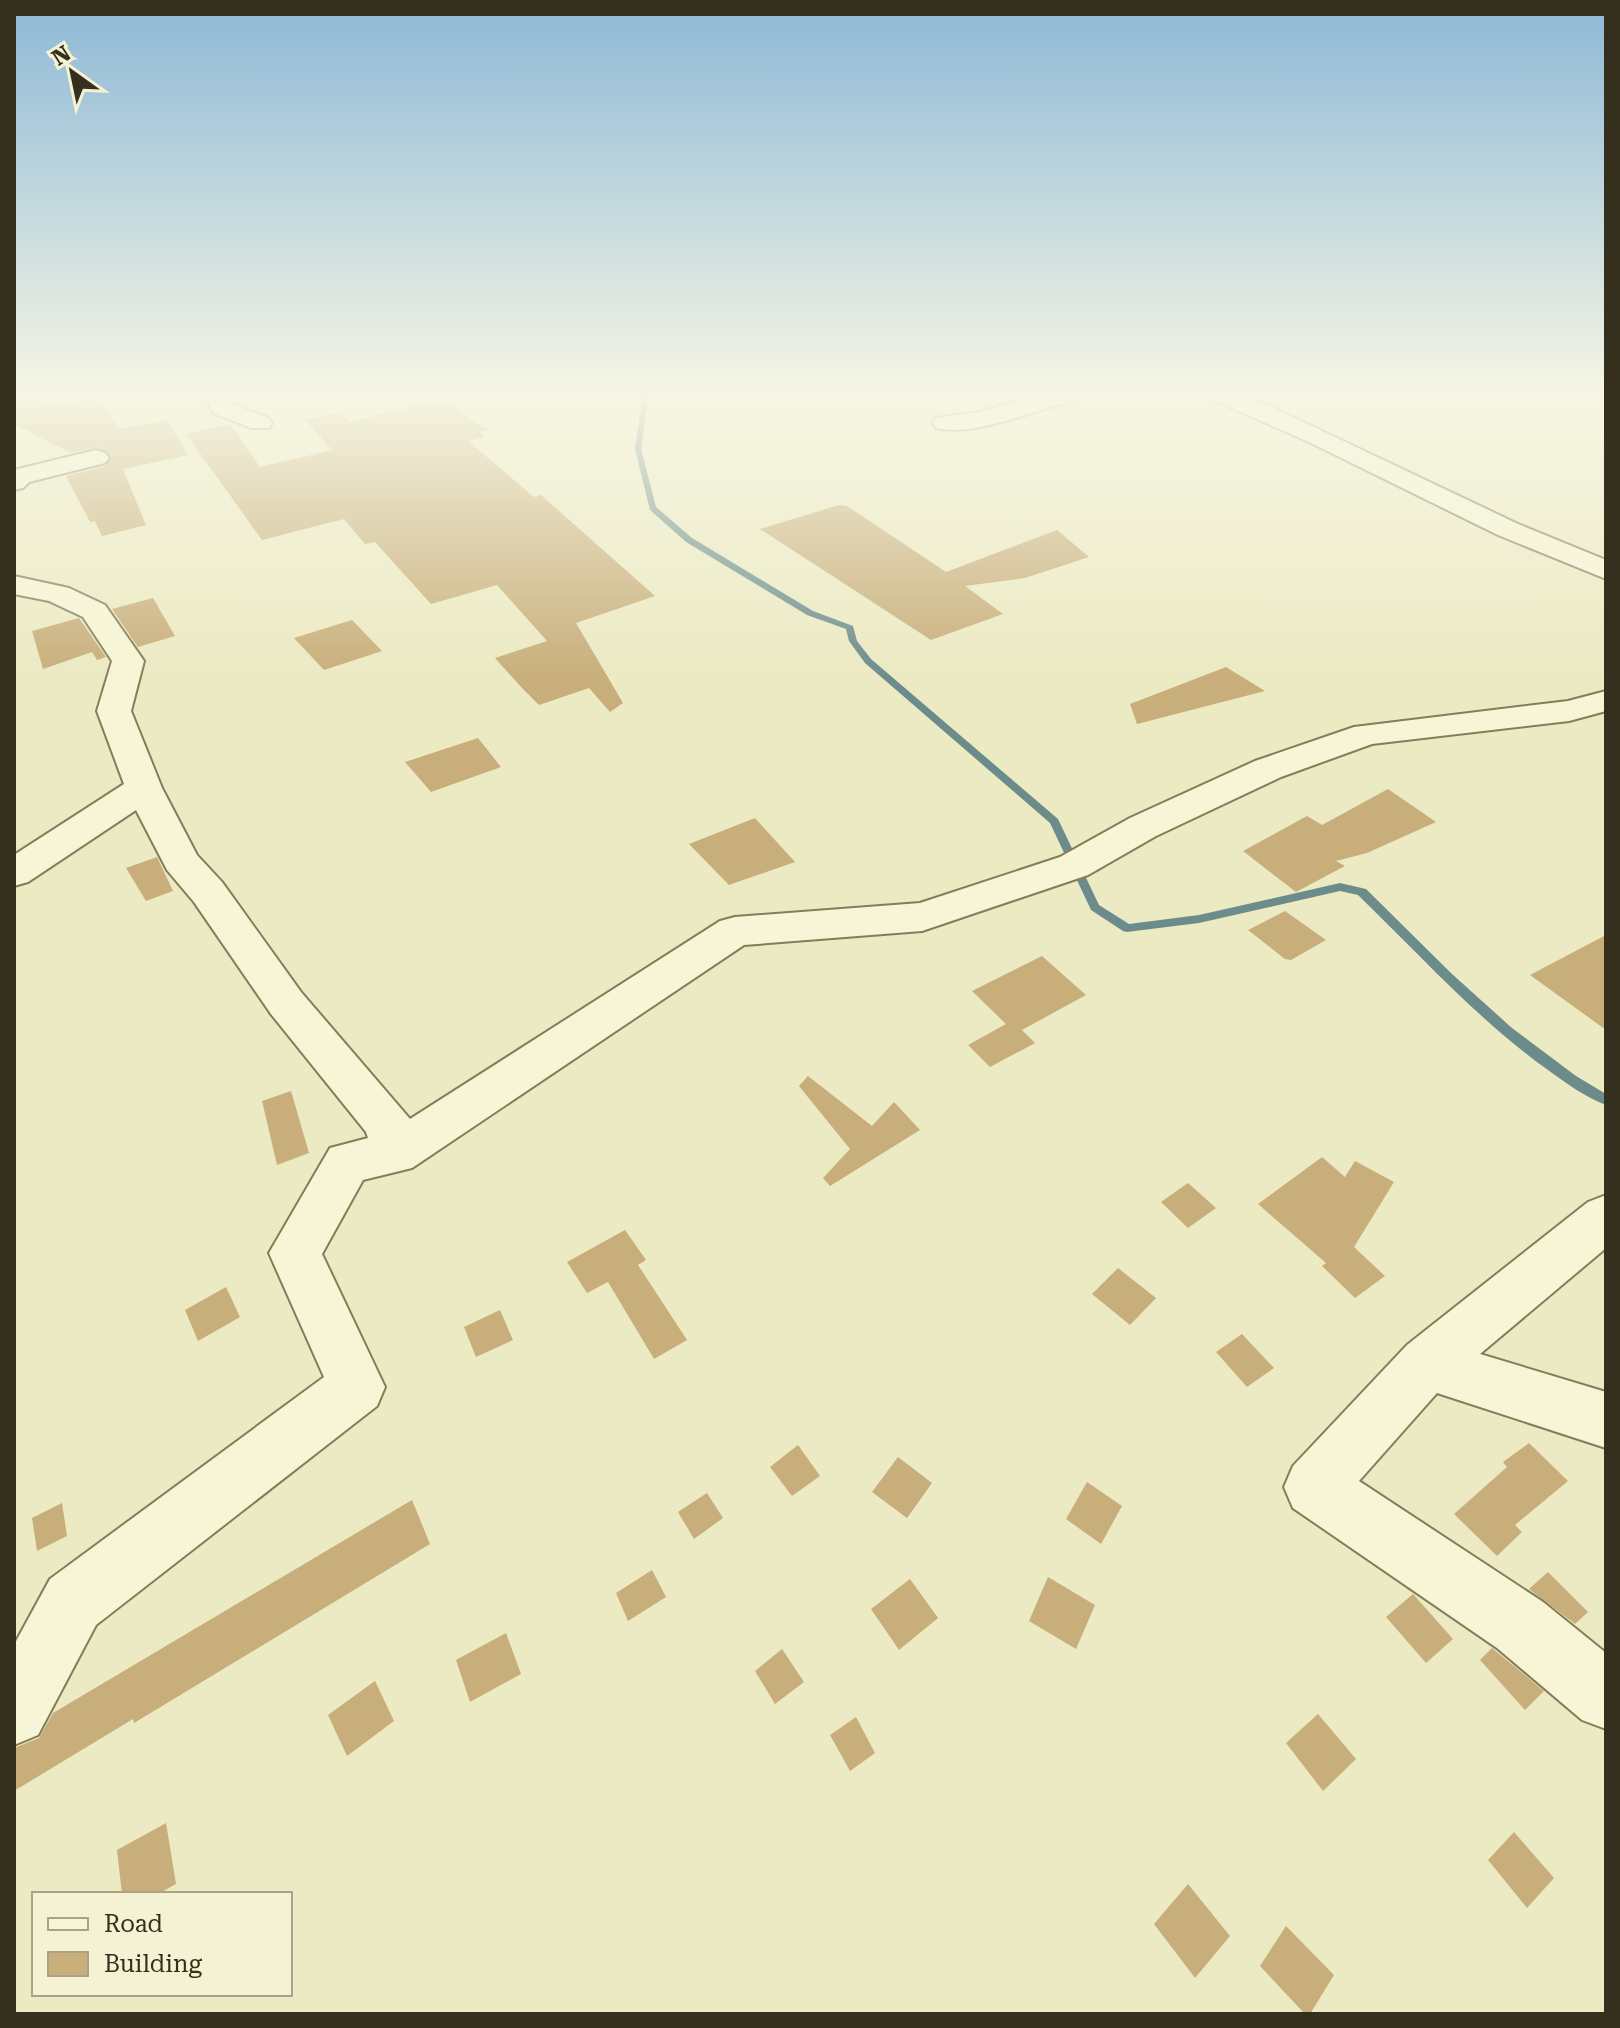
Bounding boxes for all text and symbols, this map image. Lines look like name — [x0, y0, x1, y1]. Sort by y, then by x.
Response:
north arrow — [32, 32, 112, 112]
text: N — [47, 41, 75, 71]
legend — [32, 1892, 292, 1996]
text: Road — [104, 1910, 163, 1938]
text: Building — [104, 1950, 202, 1978]

